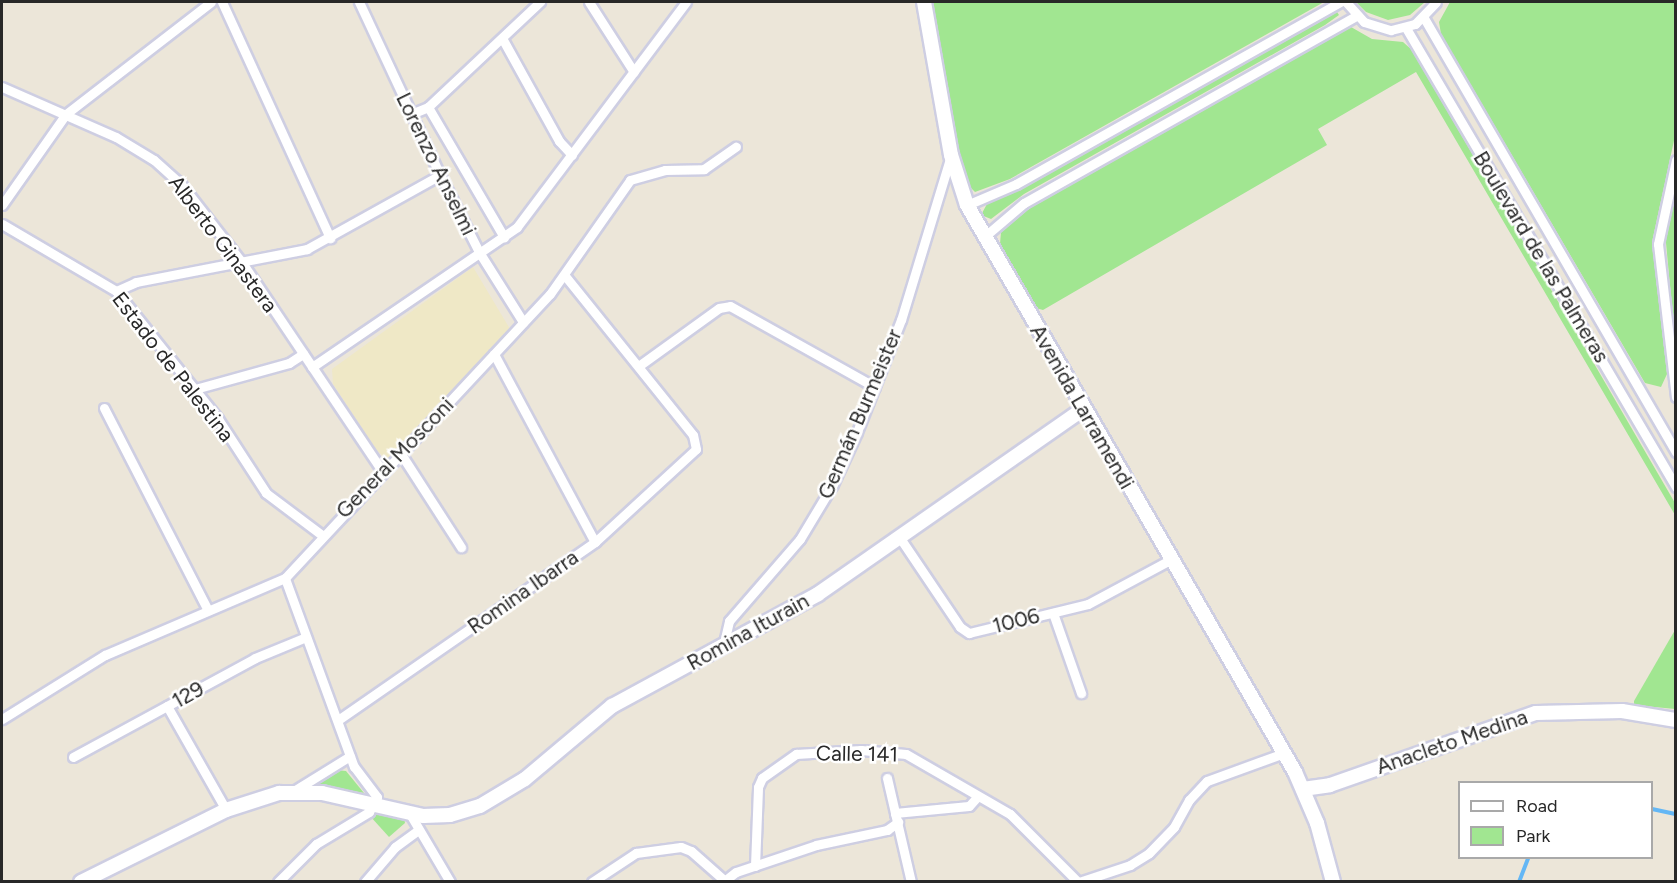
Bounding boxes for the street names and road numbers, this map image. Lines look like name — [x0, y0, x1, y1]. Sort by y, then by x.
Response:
street label: Lorenzo Anselmi — [391, 89, 481, 239]
street label: Boulevard de las Palmeras — [1468, 147, 1614, 367]
street label: Alberto Ginastera — [163, 170, 283, 318]
street label: Estado de Palestina — [107, 287, 239, 447]
street label: Avenida Larramendi — [1025, 320, 1139, 494]
street label: Germán Burmeister — [813, 325, 907, 503]
street label: General Mosconi — [331, 392, 459, 524]
street label: Romina Ibarra — [463, 545, 583, 639]
street label: Romina Iturain — [683, 588, 813, 676]
street label: 1006 — [990, 603, 1042, 639]
street label: 129 — [168, 676, 208, 714]
street label: Anacleto Medina — [1373, 704, 1531, 780]
street label: Calle 141 — [816, 741, 898, 767]

